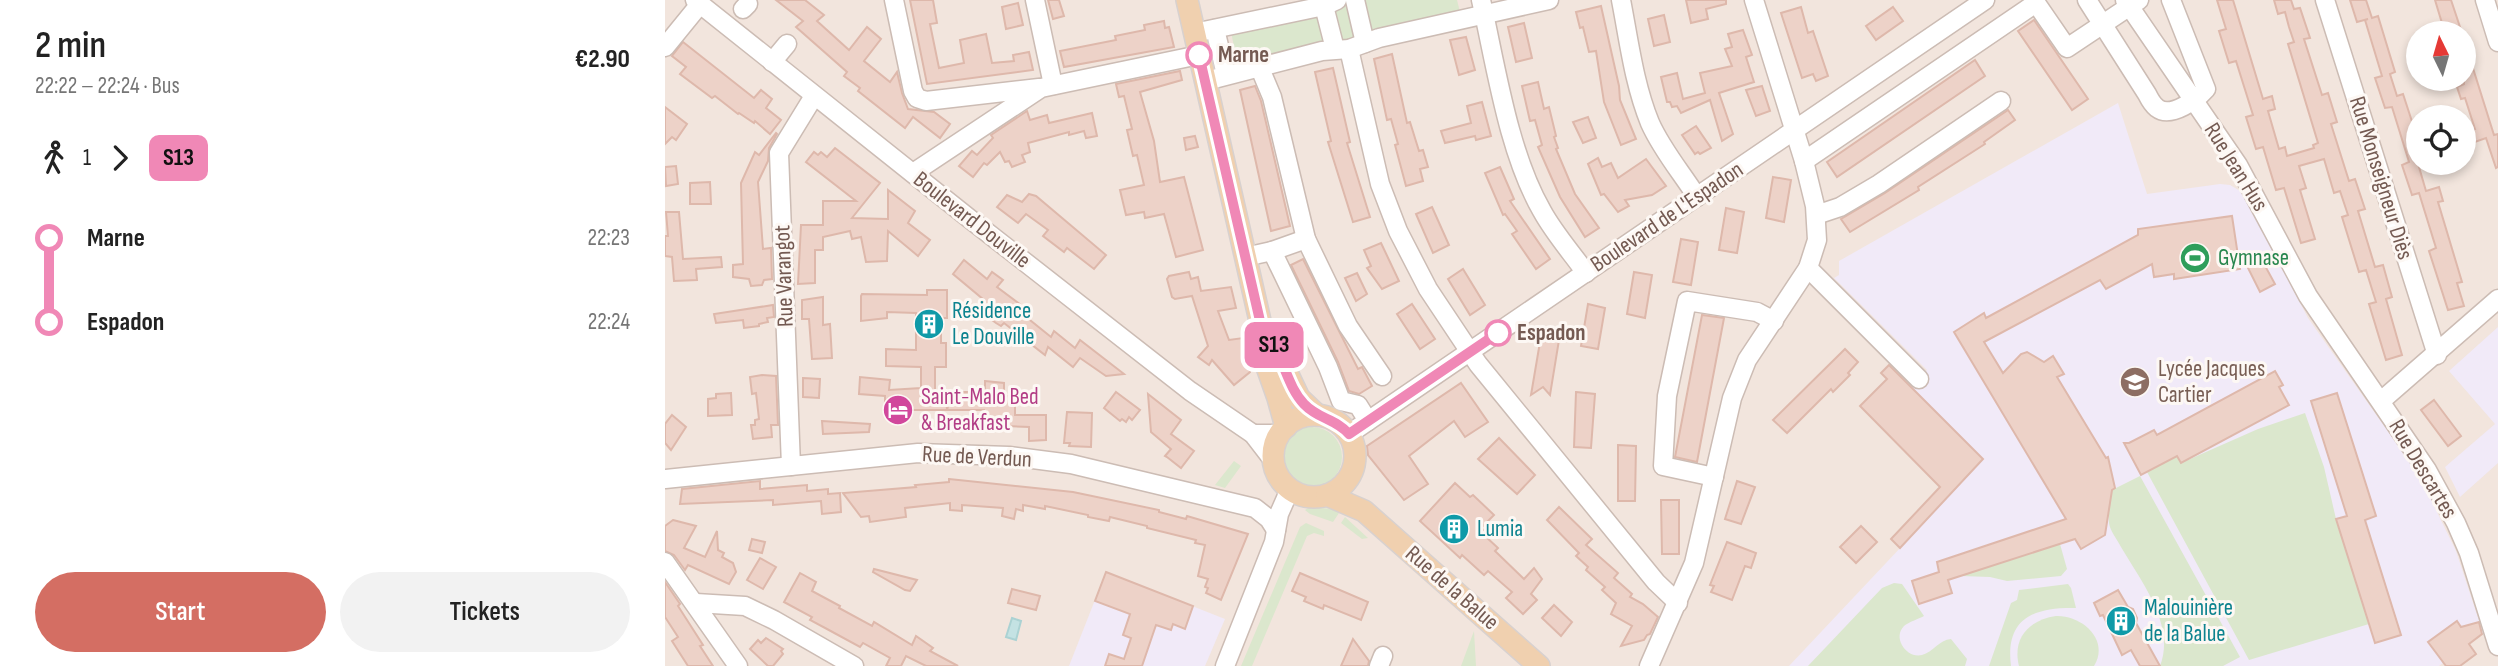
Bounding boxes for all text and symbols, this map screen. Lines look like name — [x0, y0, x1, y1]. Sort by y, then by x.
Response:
north arrow — [2406, 21, 2476, 91]
map controls — [2406, 21, 2476, 175]
text: 2 min — [35, 23, 106, 68]
place label: Marne — [1218, 41, 1269, 69]
marker: Marne — [1186, 42, 1212, 68]
text: €2.90 — [575, 44, 630, 75]
text: 22:22 – 22:24 · Bus — [35, 72, 180, 100]
street label: Rue Monseigneur Diès — [2343, 93, 2419, 263]
button: locate — [2406, 105, 2476, 175]
street label: Rue Jean Hus — [2198, 118, 2274, 216]
icon: walk — [35, 139, 73, 177]
icon: forward — [101, 139, 139, 177]
text: S13 — [163, 143, 194, 172]
text: 1 — [83, 144, 91, 172]
street label: Boulevard de L'Espadon — [1585, 156, 1749, 278]
street label: Boulevard Douville — [908, 166, 1036, 274]
text: Marne — [87, 223, 145, 254]
text: 22:23 — [588, 224, 630, 252]
street label: Rue Varangot — [768, 224, 800, 328]
sports icon: Gymnase — [2178, 241, 2212, 275]
place label: Gymnase — [2218, 244, 2289, 272]
place label: Résidence Le Douville — [952, 297, 1035, 351]
text: Espadon — [87, 307, 164, 338]
building icon: Résidence Le Douville — [912, 307, 946, 341]
text: 22:24 — [588, 308, 630, 336]
place label: Espadon — [1517, 319, 1585, 347]
marker: Espadon — [1485, 320, 1511, 346]
line badge: S13 — [1234, 322, 1314, 368]
text: S13 — [1259, 330, 1289, 359]
place label: Lycée Jacques Cartier — [2158, 355, 2265, 409]
school or university icon: Lycée Jacques Cartier — [2118, 365, 2152, 399]
place label: Saint-Malo Bed & Breakfast — [921, 383, 1039, 437]
hotel icon: Saint-Malo Bed & Breakfast — [881, 393, 915, 427]
street label: Rue Descartes — [2382, 414, 2464, 524]
street label: Rue de Verdun — [921, 440, 1033, 474]
building icon: Lumia — [1437, 512, 1471, 546]
place label: Lumia — [1477, 515, 1523, 543]
street label: Rue de la Balue — [1400, 540, 1504, 636]
button: Start — [35, 572, 326, 652]
button: Tickets — [340, 572, 630, 652]
place label: Malouinière de la Balue — [2144, 594, 2233, 648]
building icon: Malouinière de la Balue — [2104, 604, 2138, 638]

